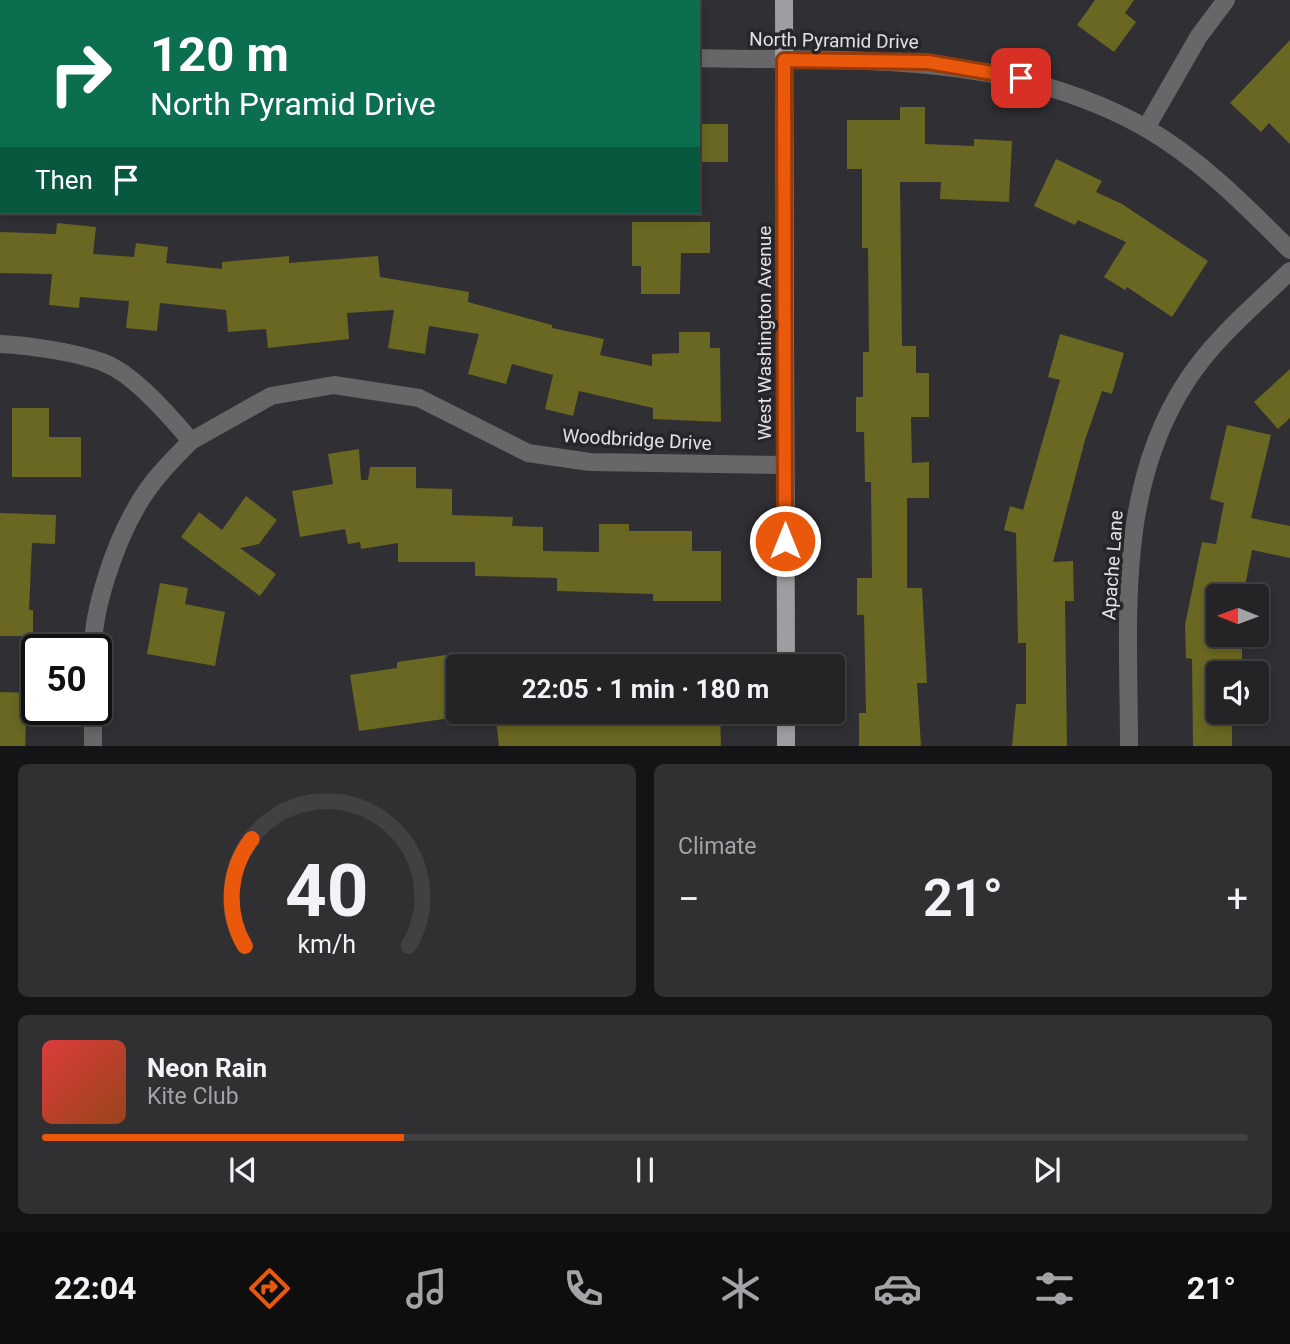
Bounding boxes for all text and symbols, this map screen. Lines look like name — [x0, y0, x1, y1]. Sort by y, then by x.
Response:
text: 120 m — [150, 26, 289, 83]
icon: right — [35, 28, 126, 119]
street label: North Pyramid Drive — [749, 28, 919, 53]
pin — [991, 48, 1051, 108]
icon: arrive — [1002, 59, 1040, 97]
text: North Pyramid Drive — [150, 85, 436, 123]
icon: arrive — [107, 161, 145, 199]
text: Then — [35, 165, 93, 195]
street label: West Washington Avenue — [753, 226, 776, 440]
street label: Woodbridge Drive — [562, 424, 712, 455]
position arrow — [748, 504, 822, 578]
street label: Apache Lane — [1097, 509, 1128, 621]
north arrow — [1206, 584, 1269, 648]
map controls — [1206, 584, 1269, 724]
speed limit sign: 50 — [21, 634, 112, 725]
button: sound — [1206, 661, 1269, 724]
text: 22:05 · 1 min · 180 m — [522, 674, 769, 704]
text: Climate — [678, 833, 757, 860]
text: 40 — [285, 849, 369, 935]
text: 21° — [923, 868, 1003, 929]
text: − — [678, 877, 700, 921]
text: + — [1226, 877, 1248, 921]
text: km/h — [298, 930, 356, 959]
text: Neon Rain — [147, 1053, 267, 1083]
text: Kite Club — [147, 1083, 239, 1110]
icon: previous — [224, 1151, 262, 1189]
icon: pause — [626, 1151, 664, 1189]
icon: next — [1028, 1151, 1066, 1189]
icon: directions — [245, 1264, 294, 1313]
icon: music — [402, 1264, 451, 1313]
icon: phone — [559, 1264, 608, 1313]
icon: climate — [716, 1264, 765, 1313]
icon: car — [873, 1264, 922, 1313]
icon: filters — [1030, 1264, 1079, 1313]
text: 22:04 — [54, 1269, 136, 1307]
text: 21° — [1187, 1269, 1236, 1307]

